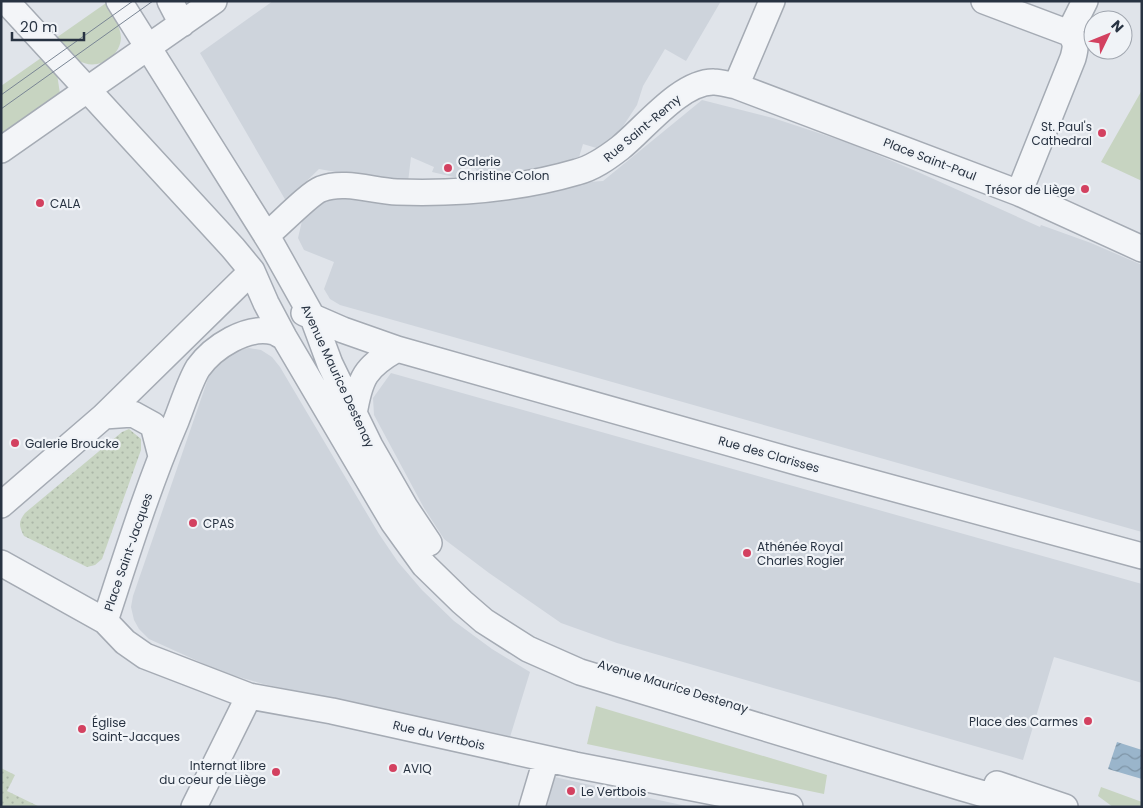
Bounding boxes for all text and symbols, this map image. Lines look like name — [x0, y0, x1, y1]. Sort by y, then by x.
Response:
scale bar — [12, 10, 85, 42]
north arrow — [1083, 10, 1133, 60]
text: N — [1107, 15, 1128, 37]
text: 20 m — [20, 16, 58, 37]
street label: Rue Saint-Remy — [600, 90, 685, 165]
place label: St. Paul's Cathedral — [1031, 118, 1092, 149]
marker: St. Paul's Cathedral — [1096, 127, 1108, 139]
street label: Place Saint-Paul — [881, 133, 979, 185]
place label: Galerie Christine Colon — [458, 153, 550, 184]
marker: Galerie Christine Colon — [442, 162, 454, 174]
place label: Trésor de Liège — [985, 181, 1075, 198]
marker: Trésor de Liège — [1079, 183, 1091, 195]
place label: CALA — [50, 195, 81, 212]
marker: CALA — [34, 197, 46, 209]
street label: Avenue Maurice Destenay — [297, 302, 379, 451]
street label: Rue des Clarisses — [716, 431, 822, 477]
place label: Galerie Broucke — [25, 435, 119, 452]
marker: Galerie Broucke — [9, 437, 21, 449]
street label: Place Saint-Jacques — [100, 491, 156, 613]
place label: CPAS — [203, 515, 234, 532]
marker: CPAS — [187, 517, 199, 529]
place label: Athénée Royal Charles Rogier — [757, 538, 845, 569]
marker: Athénée Royal Charles Rogier — [741, 547, 753, 559]
street label: Avenue Maurice Destenay — [596, 655, 750, 717]
place label: Place des Carmes — [969, 713, 1078, 730]
place label: Église Saint-Jacques — [92, 714, 180, 745]
marker: Place des Carmes — [1082, 715, 1094, 727]
street label: Rue du Vertbois — [391, 716, 487, 754]
marker: Église Saint-Jacques — [76, 723, 88, 735]
place label: Internat libre du coeur de Liège — [159, 757, 266, 788]
place label: AVIQ — [403, 760, 432, 777]
marker: AVIQ — [387, 762, 399, 774]
marker: Internat libre du coeur de Liège — [270, 766, 282, 778]
place label: Le Vertbois — [581, 783, 646, 800]
marker: Le Vertbois — [565, 785, 577, 797]

